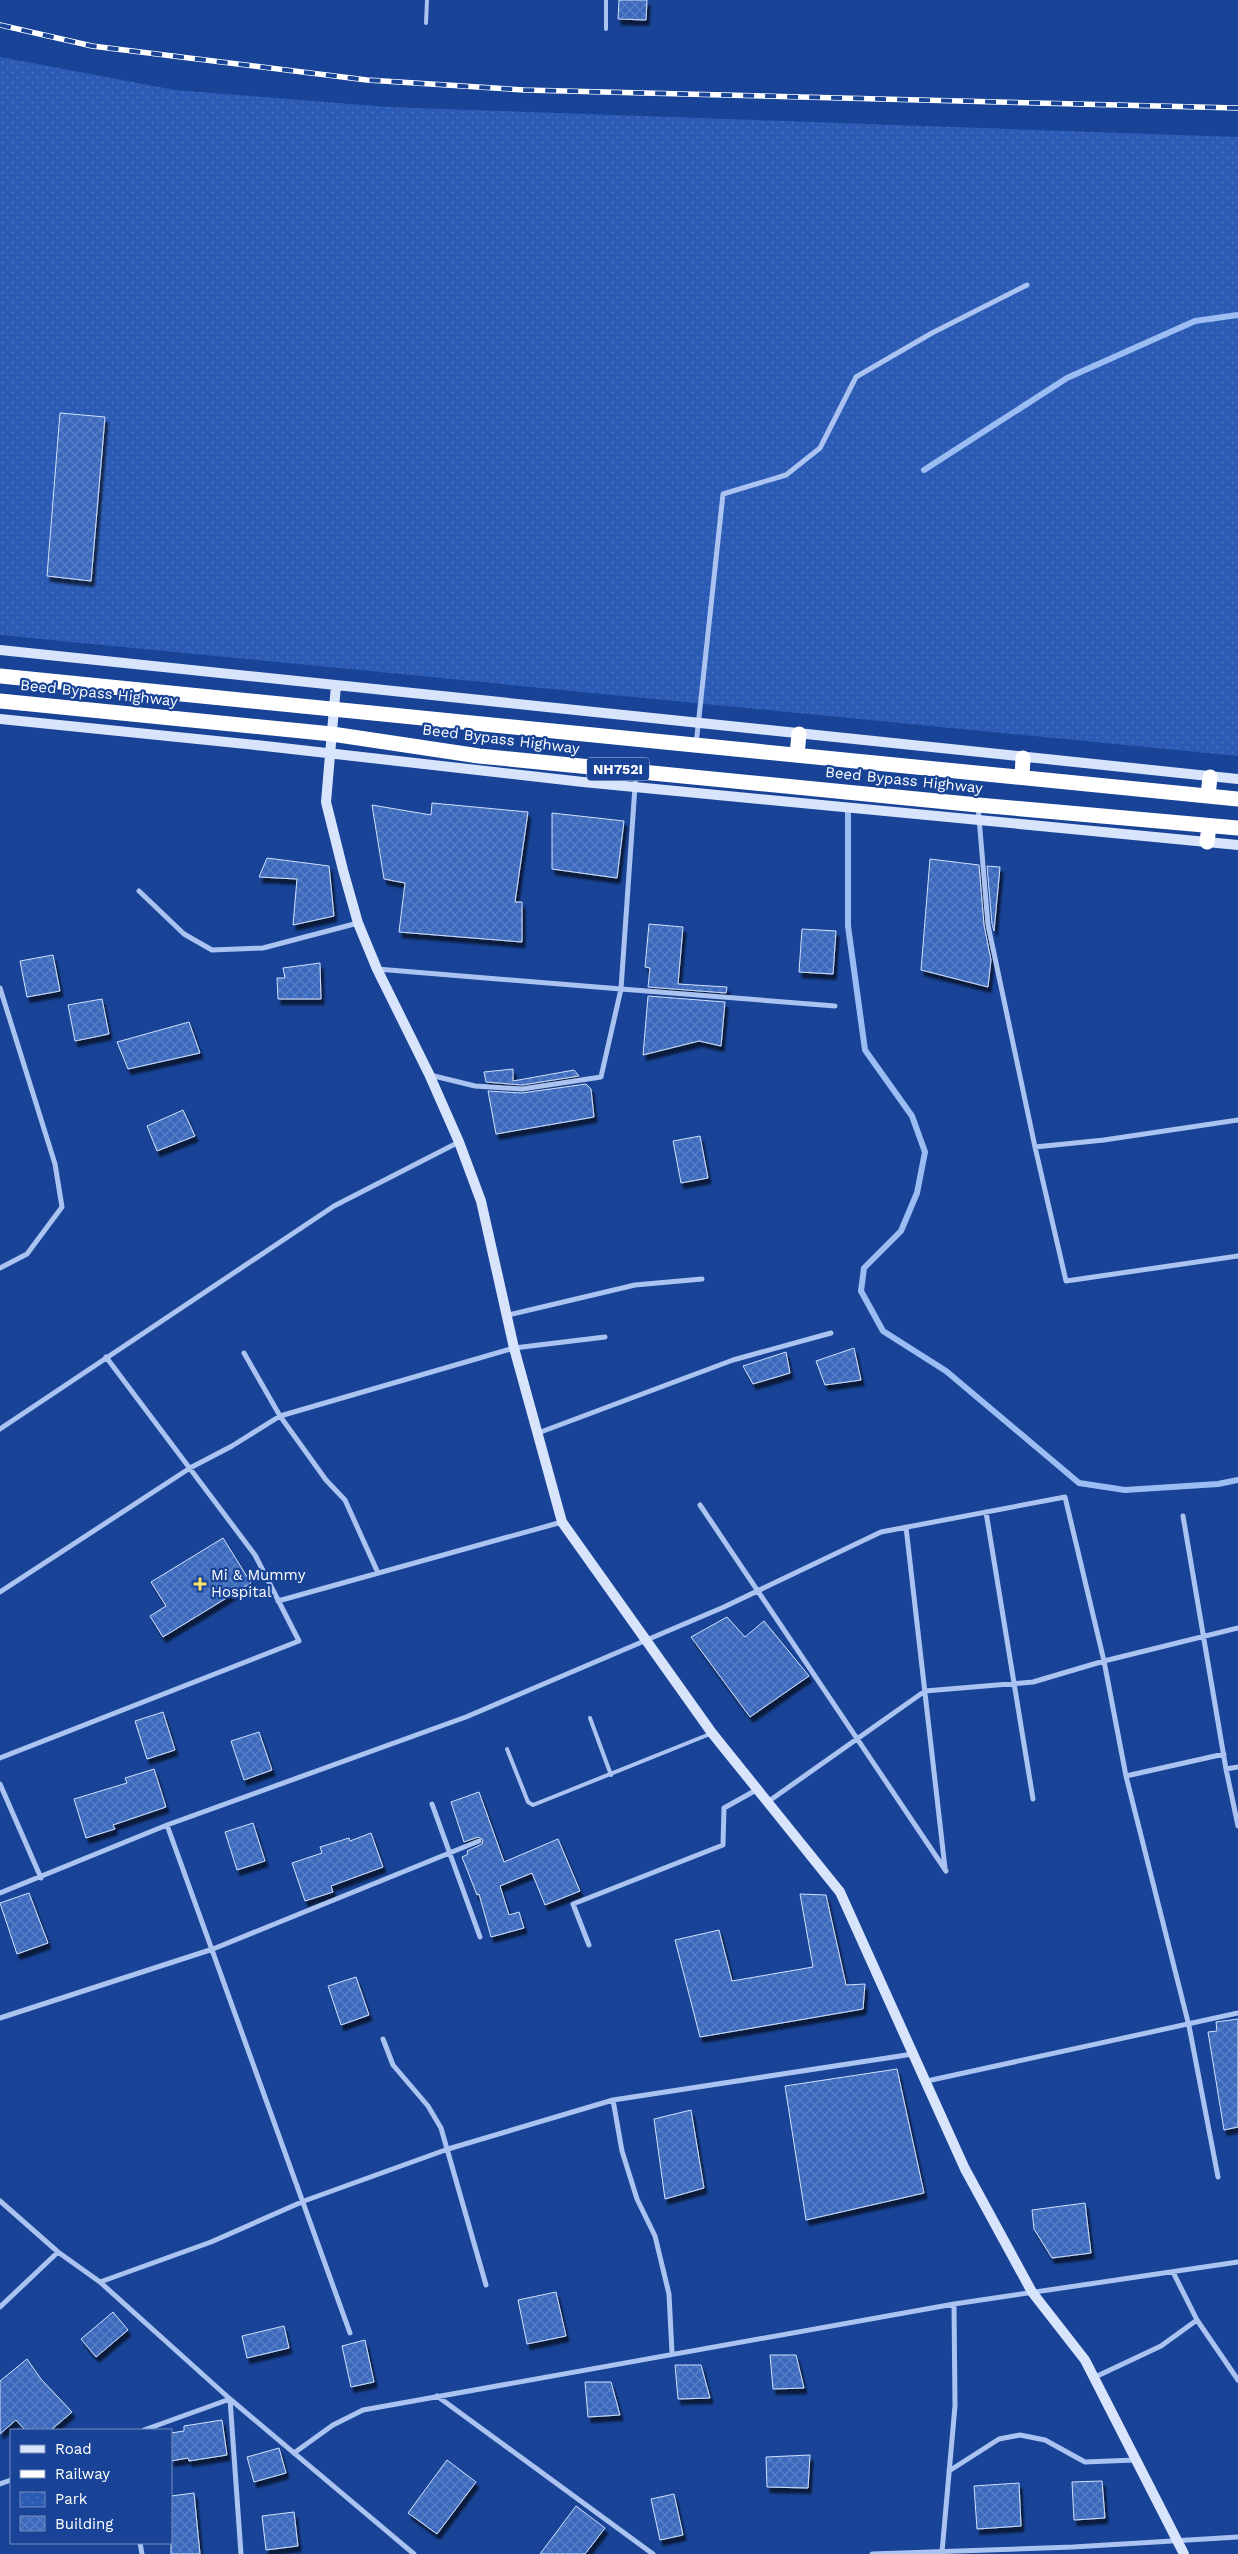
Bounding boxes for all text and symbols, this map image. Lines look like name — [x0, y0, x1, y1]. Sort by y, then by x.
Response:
street label: Beed Bypass Highway — [19, 676, 179, 710]
street label: Beed Bypass Highway — [421, 720, 581, 758]
road number: NH752I — [587, 758, 649, 781]
street label: Beed Bypass Highway — [824, 763, 984, 797]
place label: Mi & Mummy Hospital — [211, 1566, 306, 1601]
marker: Mi & Mummy Hospital — [193, 1577, 207, 1591]
legend — [10, 2429, 172, 2544]
text: Road — [55, 2440, 92, 2458]
text: Railway — [55, 2465, 110, 2483]
text: Park — [55, 2490, 88, 2508]
text: Building — [55, 2515, 113, 2533]

